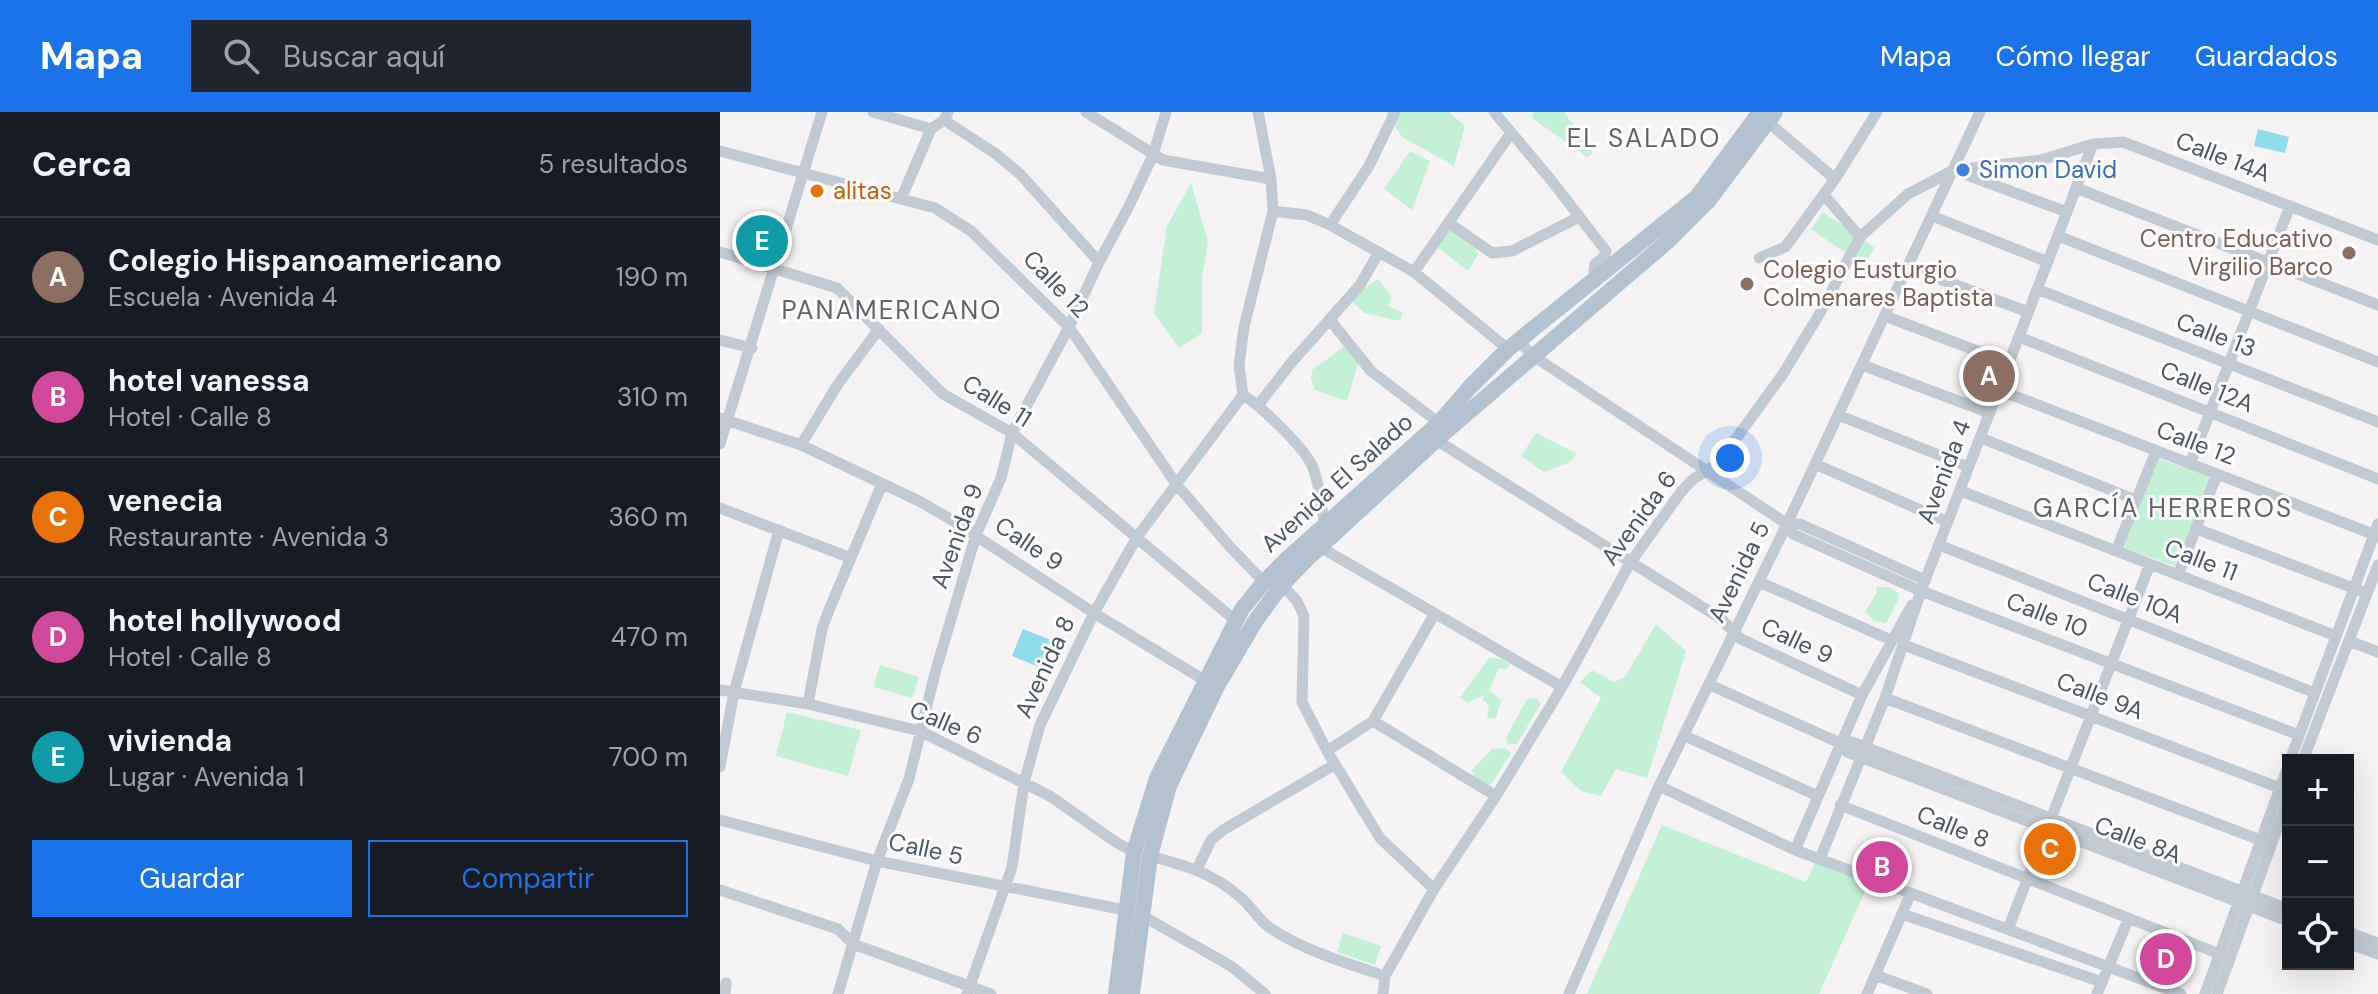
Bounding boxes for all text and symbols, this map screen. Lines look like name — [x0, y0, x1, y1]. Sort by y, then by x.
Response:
search box — [191, 20, 751, 92]
text: Mapa — [40, 31, 143, 81]
icon: search — [219, 34, 263, 78]
text: Buscar aquí — [283, 37, 445, 76]
text: Mapa — [1880, 38, 1951, 75]
text: Cómo llegar — [1995, 38, 2151, 75]
text: Guardados — [2195, 38, 2338, 75]
district label: EL SALADO — [1567, 121, 1721, 155]
street label: Calle 14A — [2171, 124, 2275, 189]
text: Cerca — [32, 142, 132, 187]
text: 5 resultados — [538, 147, 688, 181]
place label: Simon David — [1979, 154, 2117, 185]
marker: Simon David — [1954, 161, 1972, 179]
place label: alitas — [833, 175, 892, 206]
marker: alitas — [808, 182, 826, 200]
pin: E — [736, 211, 788, 271]
place label: Centro Educativo Virgilio Barco — [2140, 223, 2333, 282]
text: Colegio Hispanoamericano — [108, 241, 502, 280]
street label: Calle 12 — [1017, 243, 1096, 324]
marker: Centro Educativo Virgilio Barco — [2340, 244, 2358, 262]
place label: Colegio Eusturgio Colmenares Baptista — [1763, 254, 1993, 313]
text: A — [49, 260, 67, 294]
text: 190 m — [616, 260, 688, 294]
marker: Colegio Eusturgio Colmenares Baptista — [1738, 275, 1756, 293]
text: Escuela · Avenida 4 — [108, 280, 337, 314]
district label: PANAMERICANO — [782, 293, 1002, 327]
street label: Calle 13 — [2172, 305, 2260, 364]
pin: A — [1963, 346, 2015, 406]
street label: Calle 12A — [2156, 354, 2259, 419]
text: hotel vanessa — [108, 361, 310, 400]
street label: Calle 11 — [957, 367, 1038, 434]
text: B — [50, 380, 66, 414]
text: 310 m — [617, 380, 688, 414]
text: Hotel · Calle 8 — [108, 400, 272, 434]
street label: Avenida El Salado — [1254, 406, 1419, 559]
street label: Calle 12 — [2152, 413, 2240, 472]
street label: Avenida 4 — [1910, 415, 1978, 528]
your location — [1710, 438, 1750, 478]
street label: Avenida 6 — [1594, 464, 1683, 571]
street label: Avenida 9 — [923, 479, 990, 593]
text: venecia — [108, 481, 223, 520]
district label: GARCÍA HERREROS — [2033, 491, 2293, 525]
text: C — [48, 500, 68, 534]
text: 360 m — [608, 500, 688, 534]
street label: Calle 9 — [989, 509, 1069, 578]
street label: Avenida 5 — [1701, 516, 1776, 628]
text: Restaurante · Avenida 3 — [108, 520, 389, 554]
street label: Calle 11 — [2160, 531, 2242, 588]
street label: Calle 10A — [2083, 565, 2187, 630]
street label: Calle 10 — [2002, 585, 2092, 644]
text: hotel hollywood — [108, 601, 341, 640]
street label: Calle 9 — [1756, 610, 1838, 671]
street label: Avenida 8 — [1007, 611, 1082, 723]
text: D — [49, 620, 67, 654]
text: 470 m — [611, 620, 688, 654]
text: Hotel · Calle 8 — [108, 640, 272, 674]
street label: Calle 9A — [2052, 665, 2148, 726]
street label: Calle 6 — [905, 693, 987, 752]
text: vivienda — [108, 721, 232, 760]
text: E — [50, 740, 66, 774]
text: 700 m — [609, 740, 688, 774]
map controls — [2282, 754, 2354, 970]
button: + — [2282, 754, 2354, 826]
text: Lugar · Avenida 1 — [108, 760, 304, 794]
street label: Calle 8 — [1912, 798, 1994, 855]
street label: Calle 8A — [2090, 809, 2186, 870]
pin: C — [2024, 819, 2076, 879]
street label: Calle 5 — [886, 825, 966, 872]
button: − — [2282, 826, 2354, 898]
pin: B — [1856, 837, 1908, 897]
button: Guardar — [32, 840, 352, 917]
button: Compartir — [368, 840, 688, 917]
button: locate — [2282, 898, 2354, 970]
pin: D — [2140, 929, 2192, 989]

